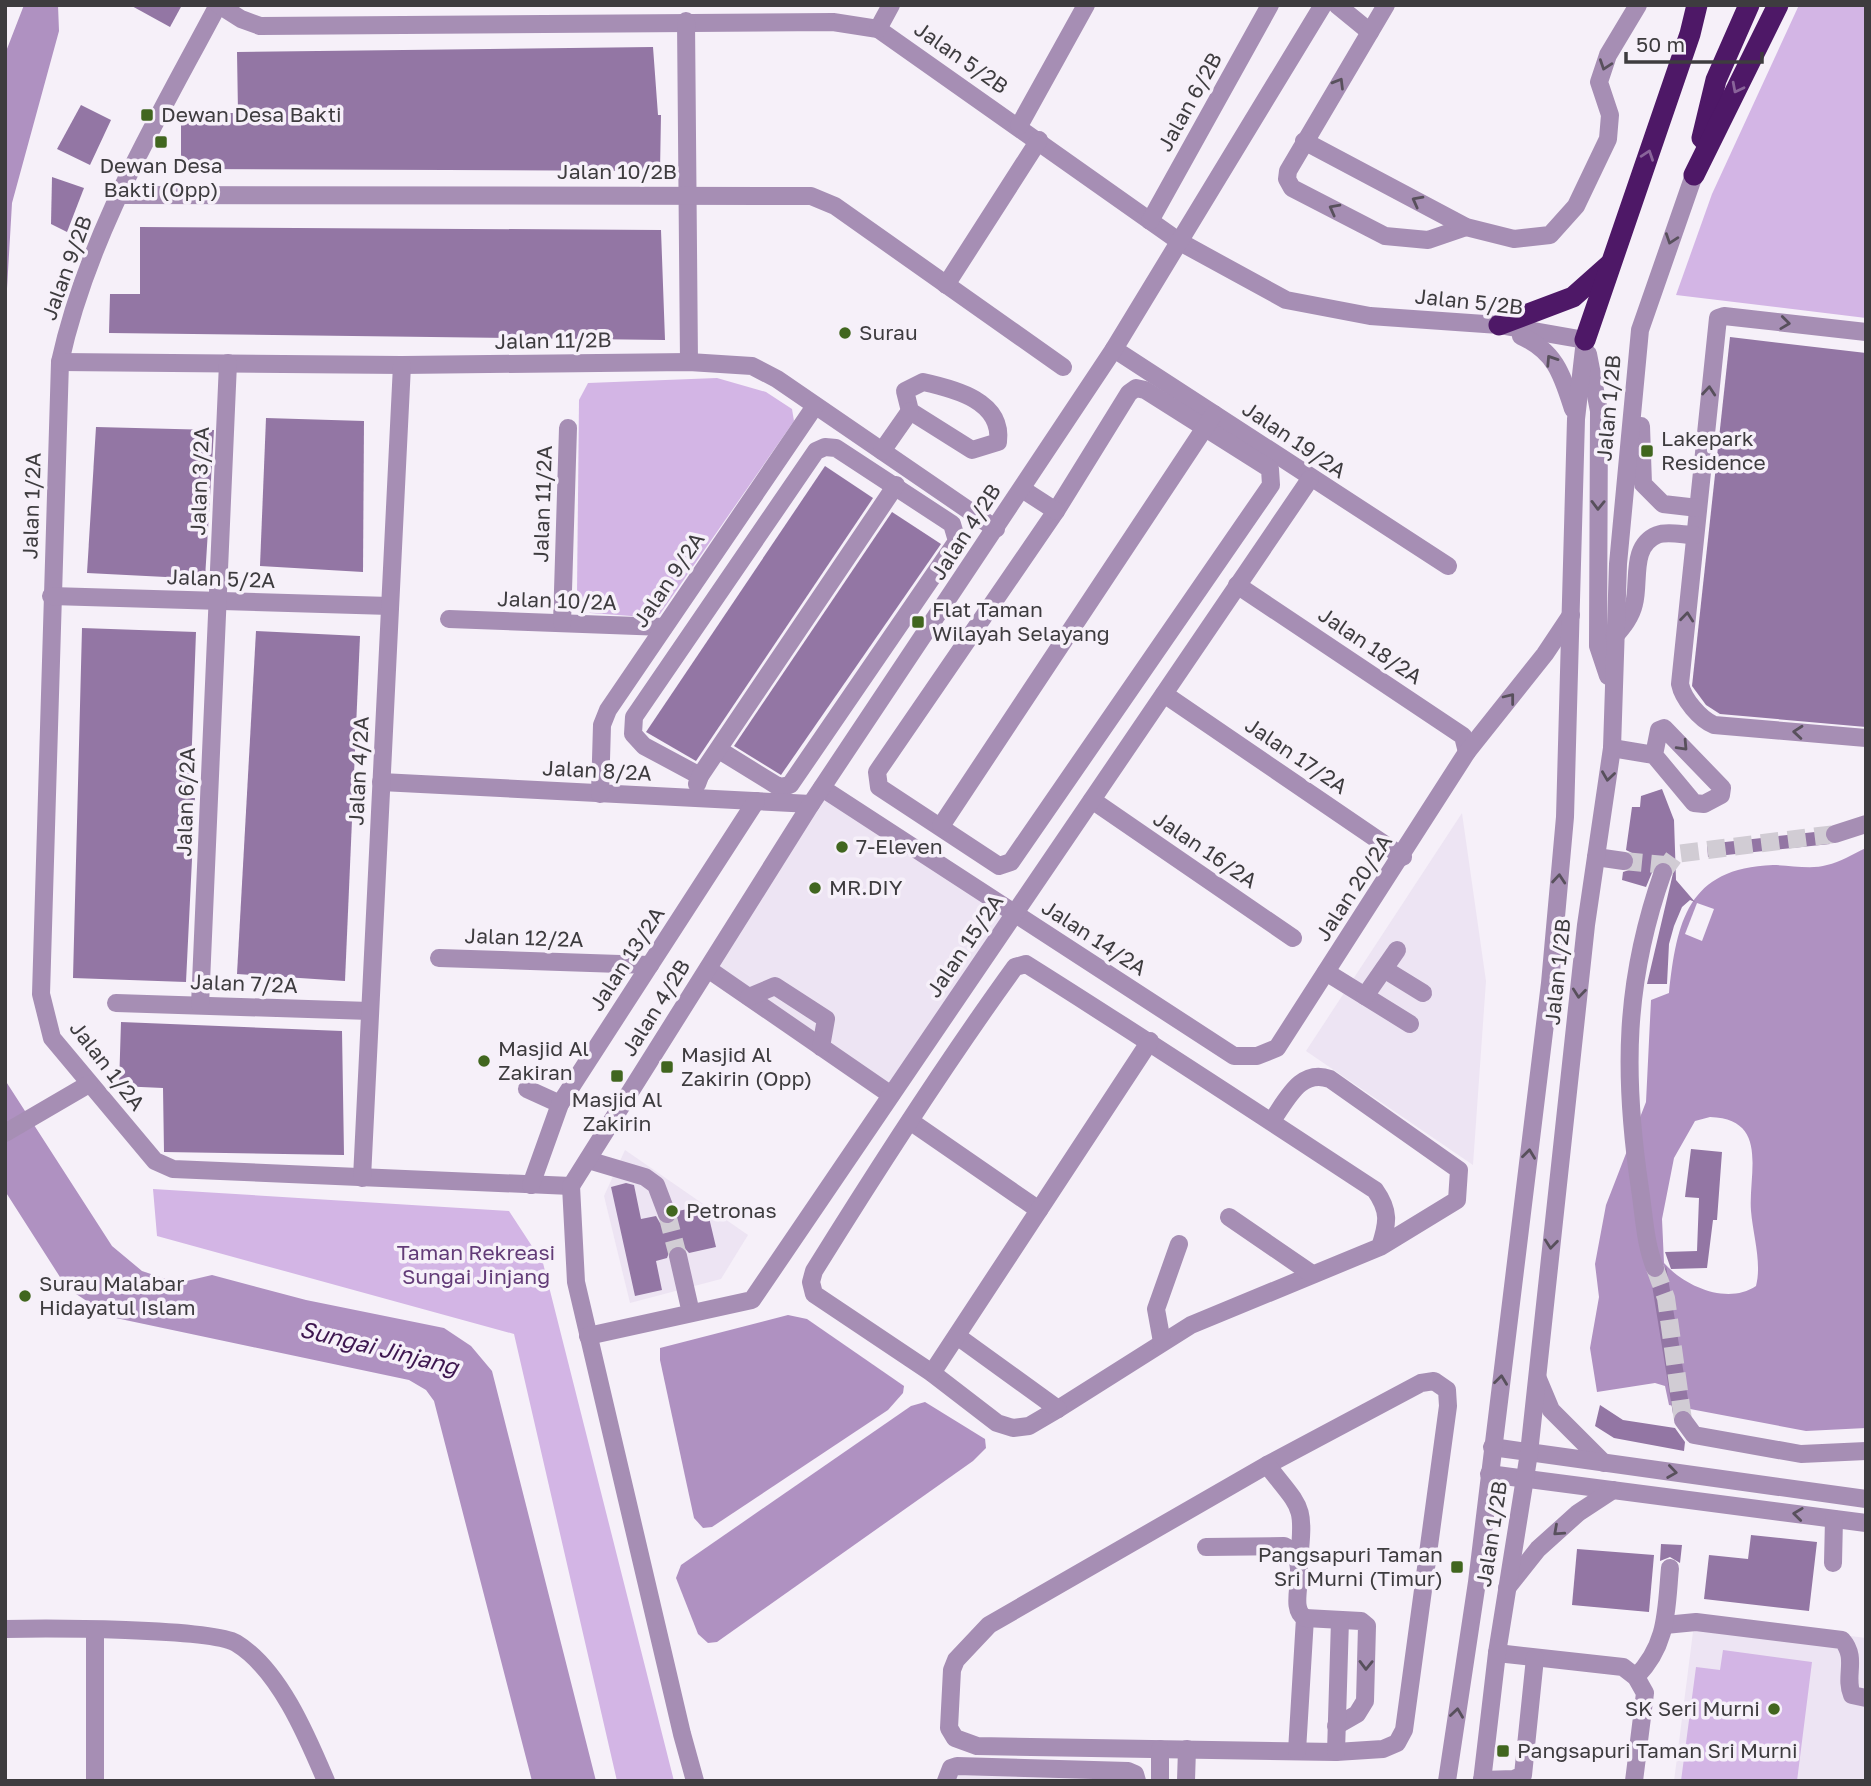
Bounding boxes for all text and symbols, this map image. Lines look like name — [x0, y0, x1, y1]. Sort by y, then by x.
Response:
street label: Jalan 5/2B — [910, 15, 1014, 99]
scale bar — [1626, 21, 1762, 65]
text: 50 m — [1636, 31, 1685, 57]
street label: Jalan 6/2B — [1151, 47, 1227, 156]
one-way arrow — [1599, 58, 1613, 70]
one-way arrow — [1331, 77, 1344, 90]
one-way arrow — [1731, 81, 1745, 93]
place label: Dewan Desa Bakti — [161, 101, 342, 127]
marker: Dewan Desa Bakti — [139, 107, 155, 123]
marker: Dewan Desa Bakti (Opp) — [153, 134, 169, 150]
one-way arrow — [1640, 149, 1654, 161]
place label: Dewan Desa Bakti (Opp) — [99, 152, 223, 202]
street label: Jalan 10/2B — [557, 158, 677, 184]
one-way arrow — [1412, 195, 1424, 209]
one-way arrow — [1329, 204, 1341, 218]
street label: Jalan 9/2B — [35, 212, 97, 323]
one-way arrow — [1665, 233, 1679, 245]
street label: Jalan 5/2B — [1414, 282, 1525, 320]
one-way arrow — [1779, 315, 1791, 330]
place label: Surau — [859, 319, 918, 345]
marker: Surau — [837, 325, 853, 341]
street label: Jalan 11/2B — [494, 326, 612, 354]
one-way arrow — [1547, 354, 1560, 367]
street label: Jalan 1/2B — [1590, 354, 1626, 462]
one-way arrow — [1701, 385, 1716, 396]
street label: Jalan 19/2A — [1238, 395, 1351, 483]
place label: Lakepark Residence — [1661, 425, 1766, 475]
street label: Jalan 3/2A — [184, 426, 214, 536]
marker: Lakepark Residence — [1639, 443, 1655, 459]
street label: Jalan 11/2A — [527, 445, 557, 563]
street label: Jalan 1/2A — [16, 452, 46, 560]
street label: Jalan 4/2B — [924, 478, 1006, 584]
one-way arrow — [1590, 500, 1606, 511]
street label: Jalan 9/2A — [627, 527, 710, 632]
street label: Jalan 5/2A — [166, 563, 276, 593]
street label: Jalan 10/2A — [497, 585, 617, 615]
place label: Flat Taman Wilayah Selayang — [932, 596, 1110, 646]
street label: Jalan 18/2A — [1314, 601, 1427, 689]
one-way arrow — [1679, 611, 1694, 622]
marker: Flat Taman Wilayah Selayang — [910, 614, 926, 630]
one-way arrow — [1501, 694, 1514, 706]
street label: Jalan 17/2A — [1240, 711, 1353, 799]
street label: Jalan 4/2A — [342, 716, 374, 826]
one-way arrow — [1792, 725, 1803, 740]
one-way arrow — [1675, 738, 1688, 751]
street label: Jalan 6/2A — [170, 747, 200, 857]
street label: Jalan 8/2A — [542, 754, 652, 786]
one-way arrow — [1600, 770, 1615, 782]
street label: Jalan 16/2A — [1149, 805, 1262, 893]
street label: Jalan 20/2A — [1309, 829, 1397, 946]
place label: 7-Eleven — [856, 833, 943, 859]
marker: 7-Eleven — [834, 839, 850, 855]
one-way arrow — [1551, 873, 1566, 884]
place label: MR.DIY — [829, 874, 903, 900]
marker: MR.DIY — [807, 880, 823, 896]
street label: Jalan 15/2A — [920, 889, 1008, 1002]
street label: Jalan 14/2A — [1037, 894, 1152, 981]
street label: Jalan 13/2A — [583, 901, 669, 1015]
street label: Jalan 1/2B — [1538, 917, 1576, 1026]
street label: Jalan 12/2A — [464, 922, 584, 952]
street label: Jalan 4/2B — [615, 954, 695, 1061]
street label: Jalan 7/2A — [190, 968, 298, 998]
one-way arrow — [1571, 987, 1586, 999]
street label: Jalan 1/2A — [65, 1015, 151, 1115]
place label: Masjid Al Zakiran — [498, 1035, 589, 1085]
place label: Masjid Al Zakirin (Opp) — [681, 1041, 812, 1091]
marker: Masjid Al Zakiran — [476, 1053, 492, 1069]
marker: Masjid Al Zakirin (Opp) — [659, 1059, 675, 1075]
marker: Masjid Al Zakirin — [609, 1068, 625, 1084]
place label: Masjid Al Zakirin — [572, 1086, 662, 1136]
one-way arrow — [1521, 1148, 1536, 1160]
place label: Petronas — [686, 1197, 777, 1223]
marker: Petronas — [664, 1203, 680, 1219]
one-way arrow — [1544, 1238, 1559, 1250]
park label: Taman Rekreasi Sungai Jinjang — [397, 1239, 555, 1289]
place label: Surau Malabar Hidayatul Islam — [39, 1270, 196, 1320]
marker: Surau Malabar Hidayatul Islam — [17, 1288, 33, 1304]
water label: Sungai Jinjang — [297, 1314, 463, 1381]
one-way arrow — [1493, 1374, 1508, 1386]
one-way arrow — [1666, 1464, 1678, 1479]
street label: Jalan 1/2B — [1470, 1479, 1512, 1589]
one-way arrow — [1792, 1507, 1804, 1522]
one-way arrow — [1553, 1522, 1566, 1535]
place label: Pangsapuri Taman Sri Murni (Timur) — [1258, 1541, 1443, 1591]
marker: Pangsapuri Taman Sri Murni (Timur) — [1449, 1559, 1465, 1575]
one-way arrow — [1358, 1660, 1374, 1670]
place label: SK Seri Murni — [1625, 1695, 1760, 1721]
marker: SK Seri Murni — [1766, 1701, 1782, 1717]
one-way arrow — [1449, 1707, 1464, 1719]
place label: Pangsapuri Taman Sri Murni — [1517, 1737, 1798, 1763]
marker: Pangsapuri Taman Sri Murni — [1495, 1743, 1511, 1759]

